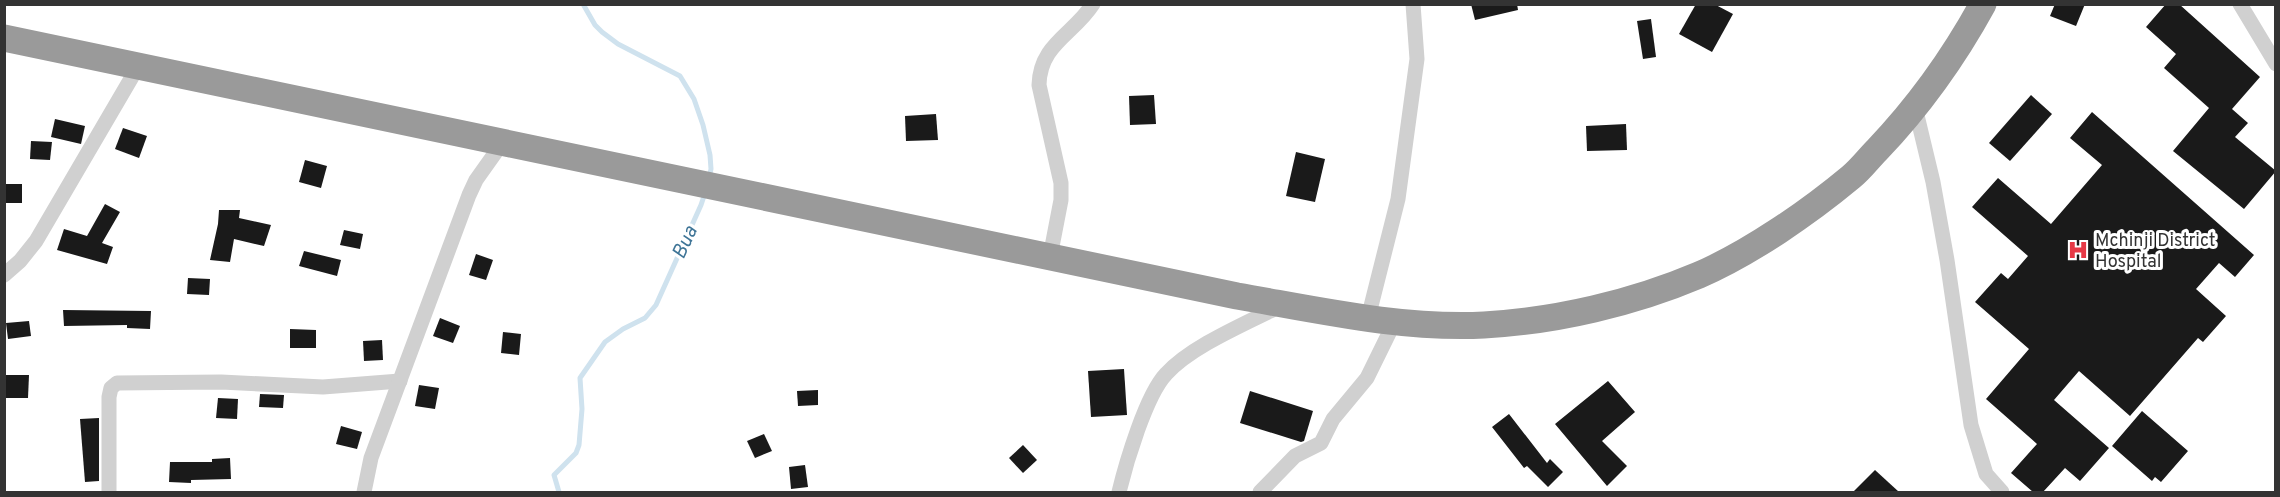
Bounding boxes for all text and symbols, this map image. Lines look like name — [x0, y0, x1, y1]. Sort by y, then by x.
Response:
water label: Bua — [667, 221, 705, 264]
place label: Mchinji District Hospital — [2095, 230, 2216, 274]
hospital icon: Mchinji District Hospital — [2066, 238, 2090, 262]

